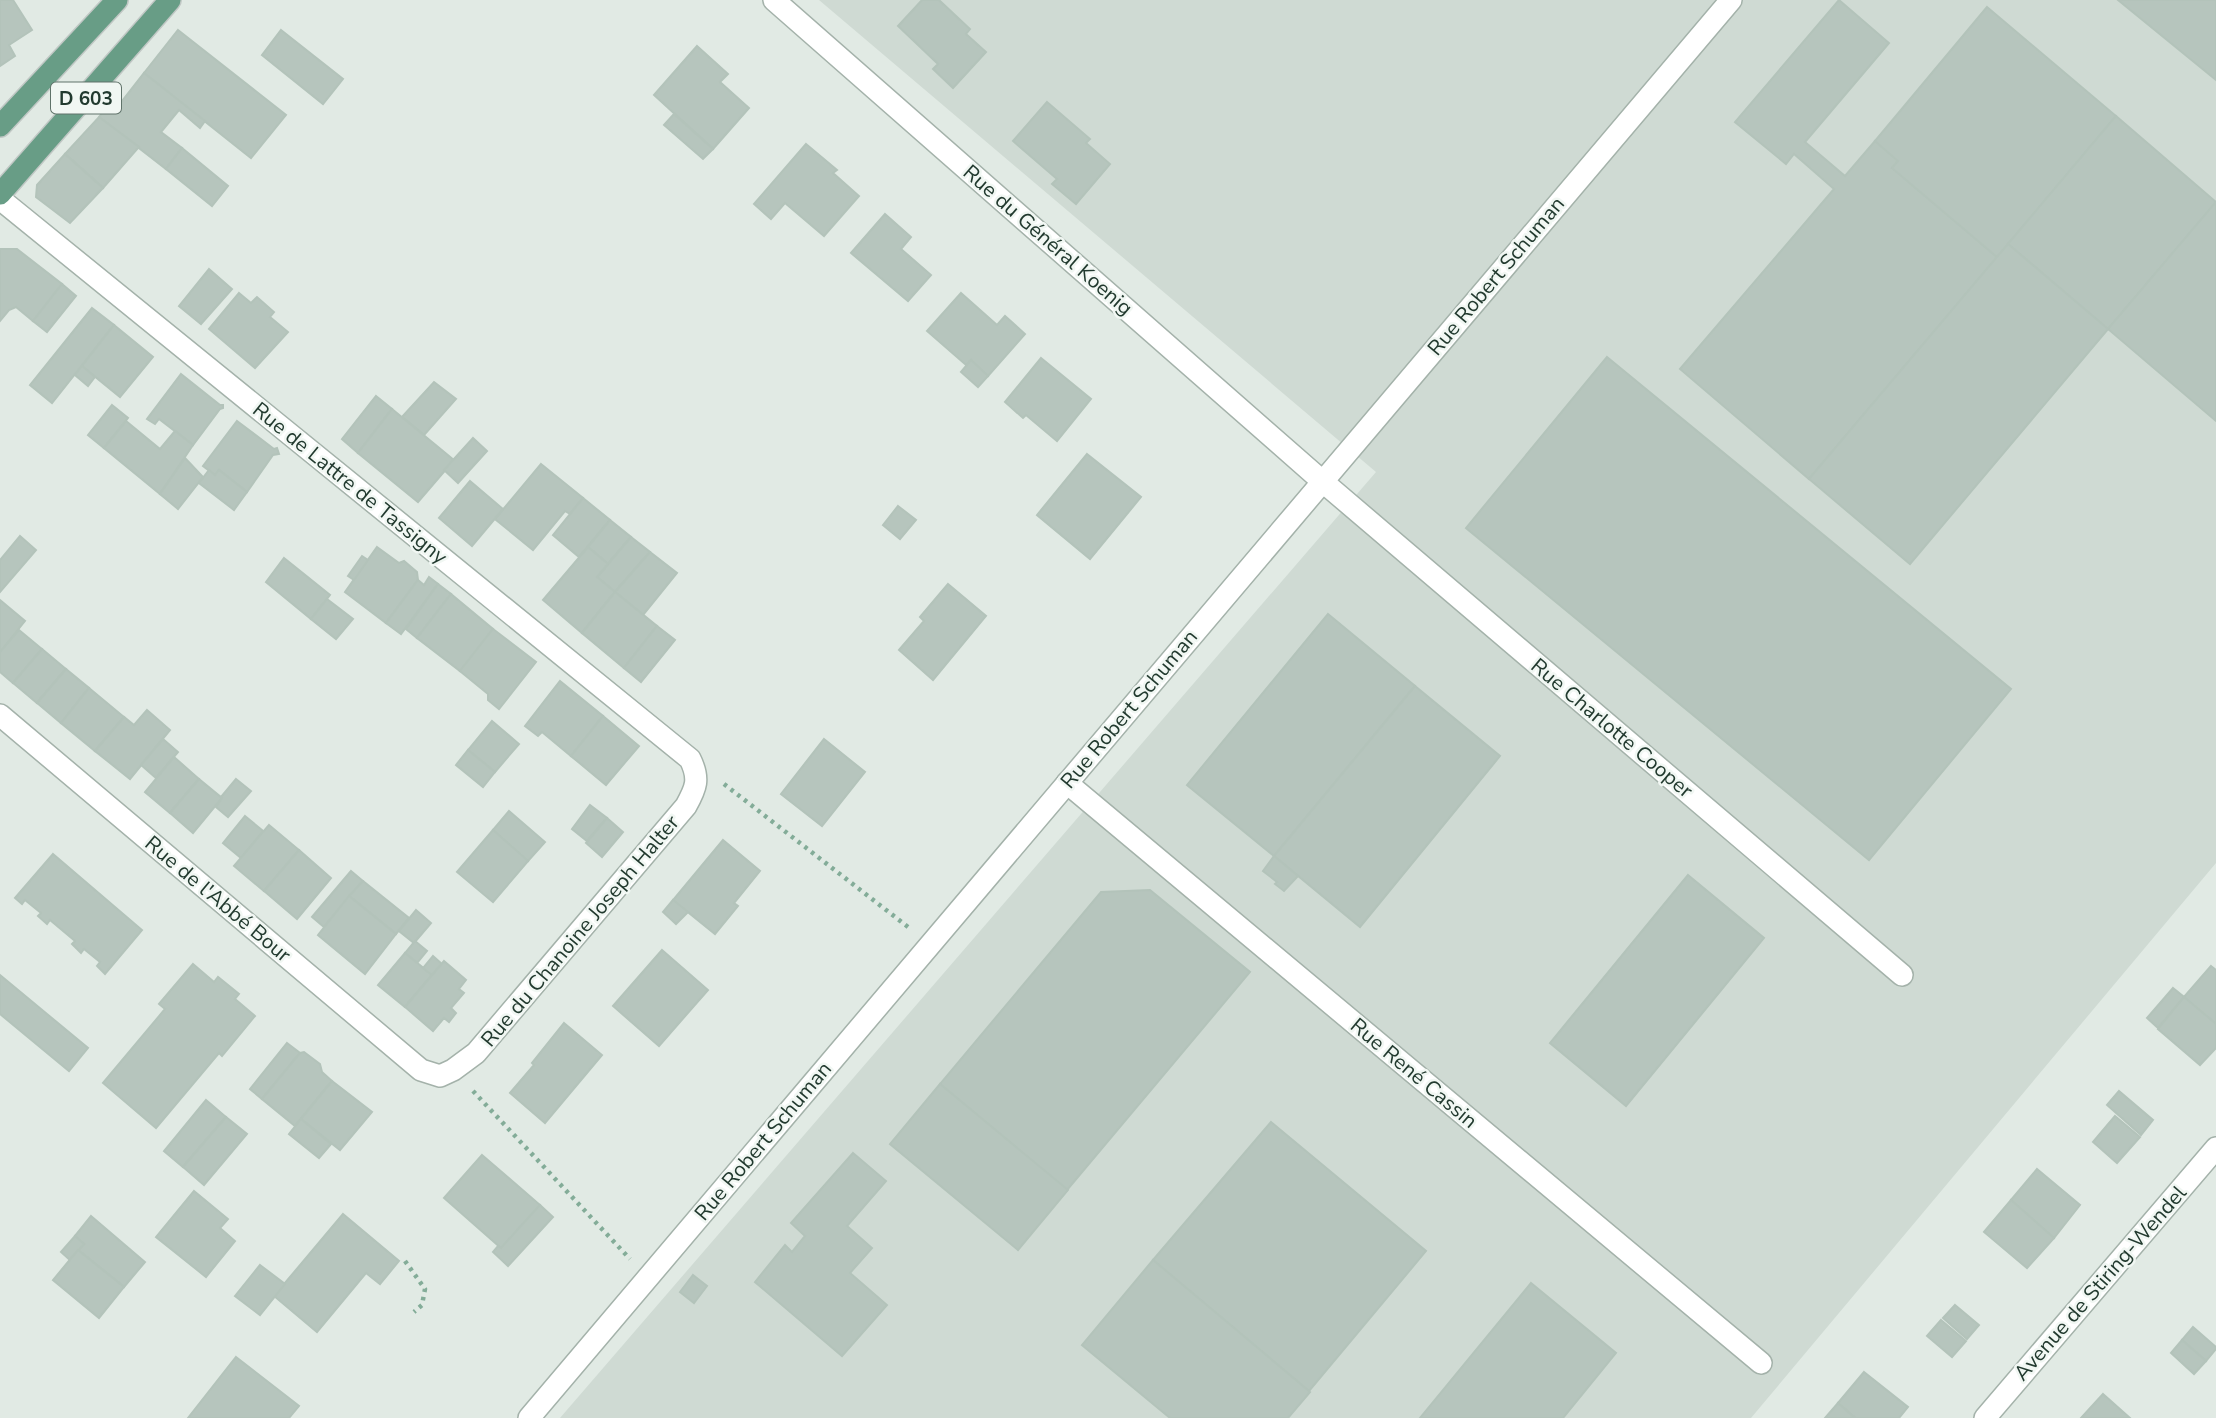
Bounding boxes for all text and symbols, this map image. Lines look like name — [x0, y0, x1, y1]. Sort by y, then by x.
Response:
road number: D 603 — [51, 82, 121, 114]
street label: Rue du Général Koenig — [957, 158, 1139, 322]
street label: Rue Robert Schuman — [1421, 191, 1571, 361]
street label: Rue de Lattre de Tassigny — [247, 396, 453, 570]
street label: Rue Robert Schuman — [1054, 624, 1204, 794]
street label: Rue Charlotte Cooper — [1525, 652, 1699, 804]
street label: Rue du Chanoine Joseph Halter — [475, 809, 686, 1053]
street label: Rue de l'Abbé Bour — [139, 830, 297, 969]
street label: Rue René Cassin — [1345, 1012, 1483, 1134]
street label: Rue Robert Schuman — [688, 1056, 838, 1226]
street label: Avenue de Stiring-Wendel — [2007, 1179, 2193, 1386]

